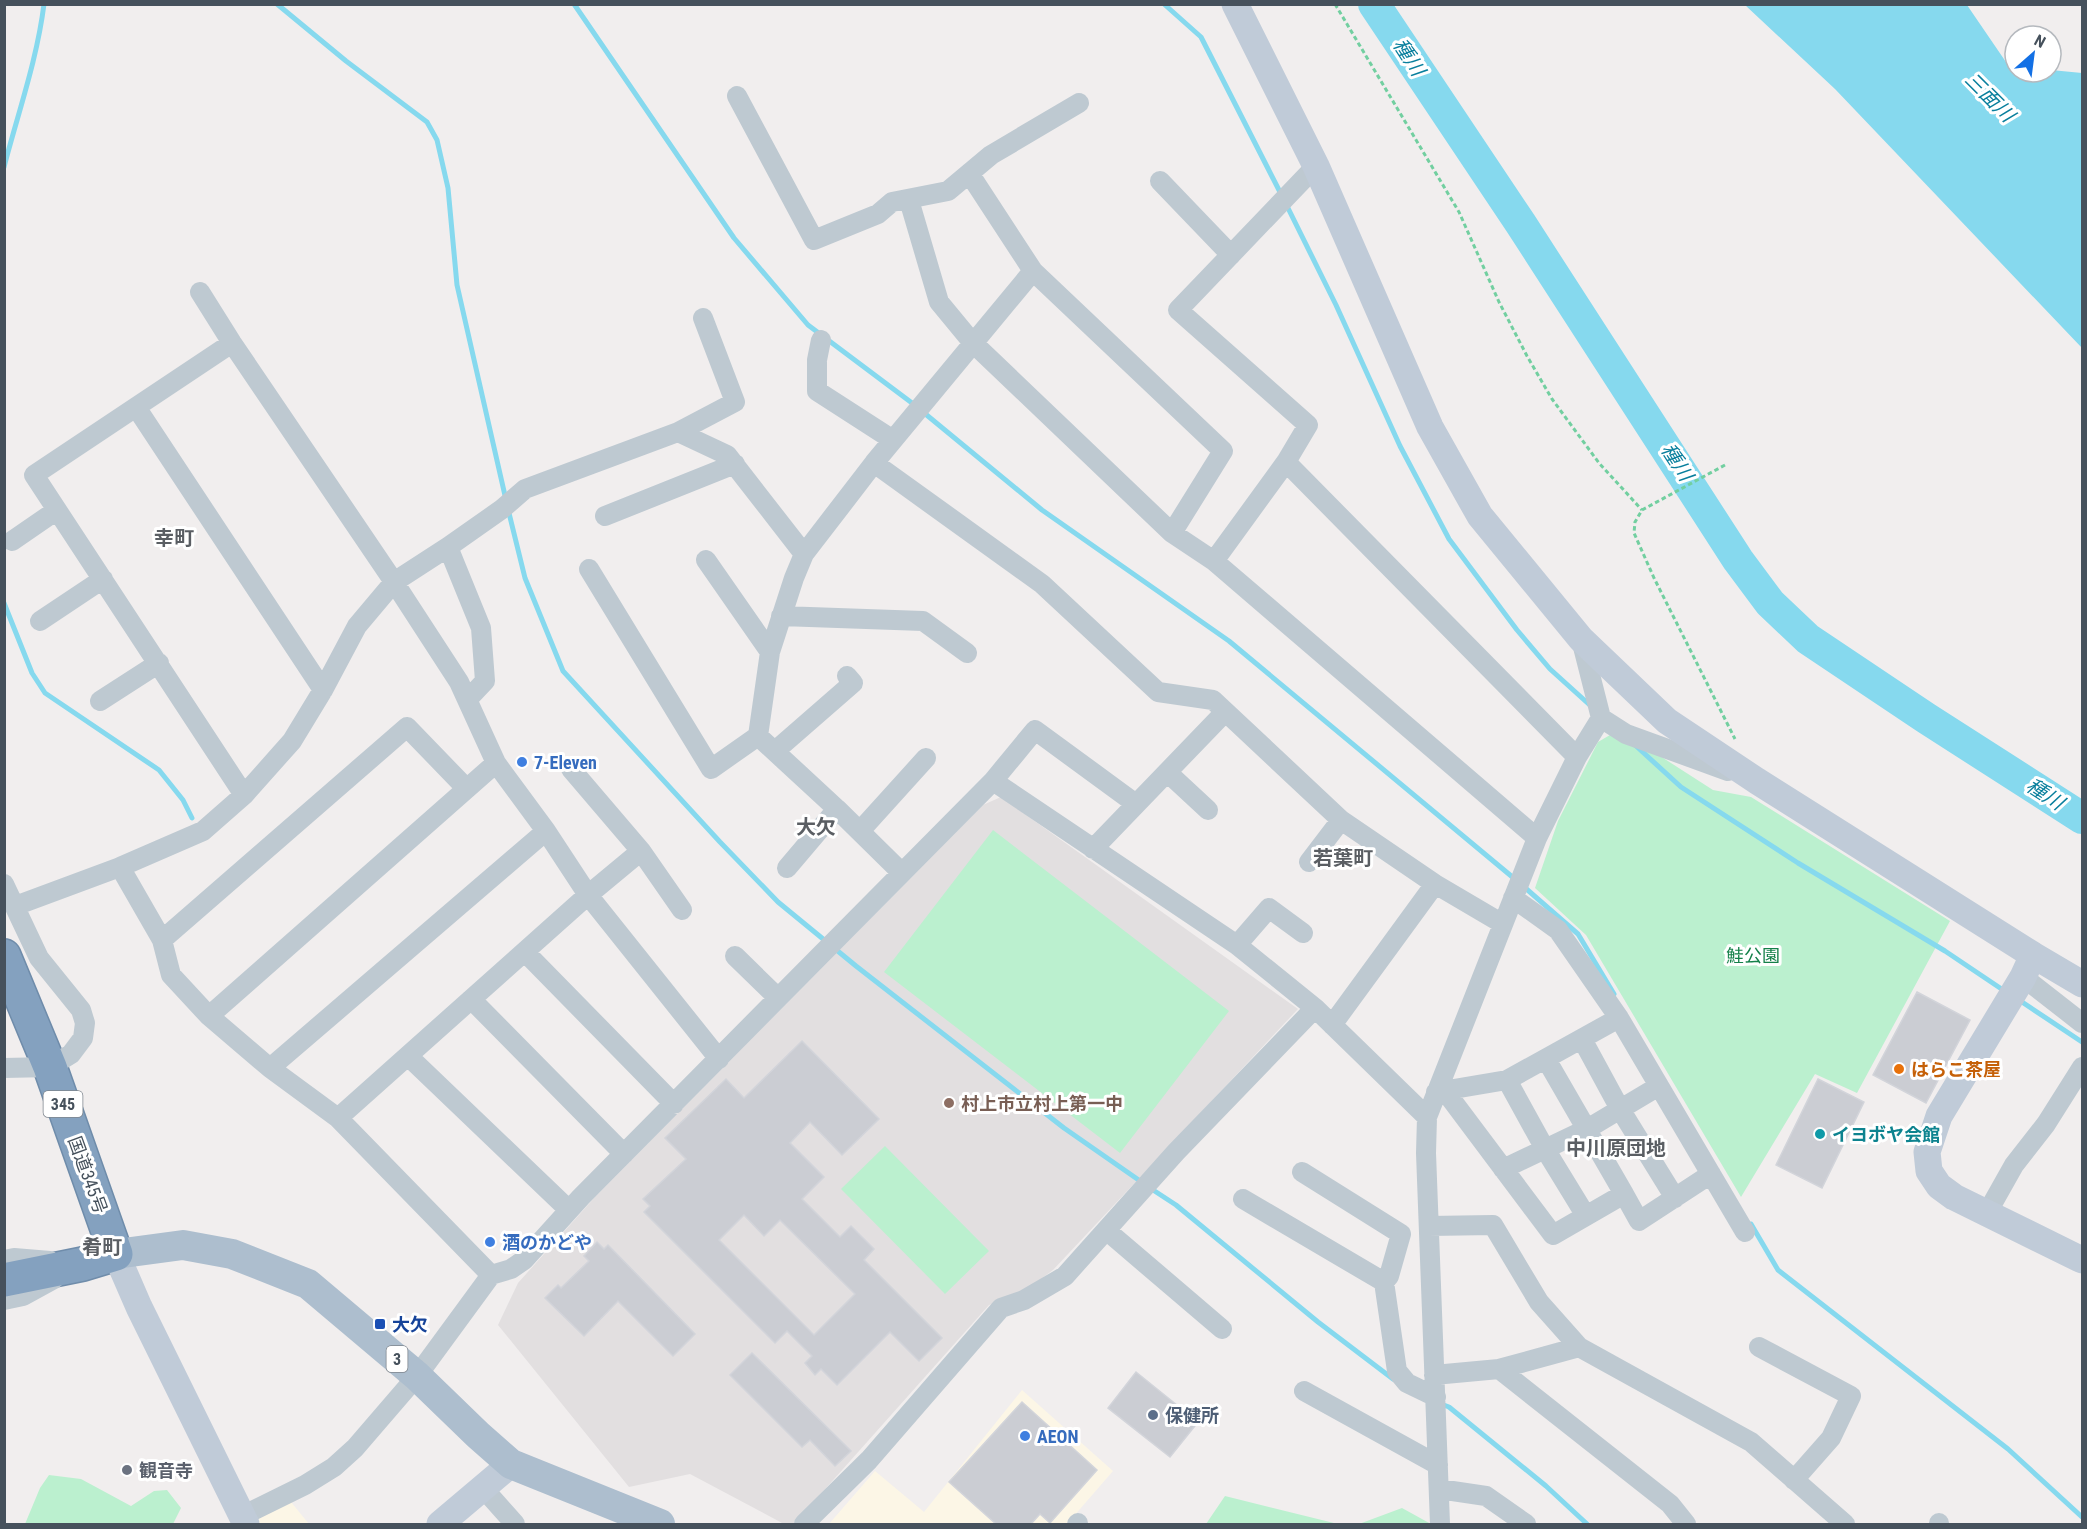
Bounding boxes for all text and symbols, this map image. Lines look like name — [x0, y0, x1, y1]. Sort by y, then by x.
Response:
north arrow — [2003, 24, 2063, 84]
text: N — [2031, 31, 2049, 52]
water label: 種川 — [1388, 34, 1431, 82]
water label: 三面川 — [1960, 67, 2021, 128]
water label: 種川 — [1656, 439, 1699, 487]
district label: 幸町 — [154, 526, 194, 550]
place label: 7-Eleven — [534, 752, 597, 773]
marker: 7-Eleven — [515, 755, 529, 769]
water label: 種川 — [2022, 773, 2070, 816]
district label: 大欠 — [796, 815, 836, 839]
district label: 若葉町 — [1313, 846, 1373, 870]
park label: 鮭公園 — [1726, 945, 1780, 966]
place label: はらこ茶屋 — [1911, 1059, 2001, 1080]
marker: はらこ茶屋 — [1892, 1062, 1906, 1076]
road number: 345 — [44, 1091, 82, 1117]
place label: 村上市立村上第一中 — [961, 1093, 1123, 1114]
marker: 村上市立村上第一中 — [942, 1096, 956, 1110]
place label: イヨボヤ会館 — [1832, 1124, 1940, 1145]
marker: イヨボヤ会館 — [1813, 1127, 1827, 1141]
street label: 国道345号 — [64, 1134, 112, 1216]
district label: 中川原団地 — [1566, 1136, 1666, 1160]
place label: 酒のかどや — [502, 1232, 592, 1253]
district label: 肴町 — [82, 1235, 122, 1259]
marker: 酒のかどや — [483, 1235, 497, 1249]
place label: 大欠 — [392, 1314, 428, 1335]
marker: 大欠 — [373, 1317, 387, 1331]
road number: 3 — [386, 1346, 408, 1372]
place label: 保健所 — [1165, 1405, 1219, 1426]
marker: 保健所 — [1146, 1408, 1160, 1422]
place label: AEON — [1037, 1426, 1078, 1447]
marker: AEON — [1018, 1429, 1032, 1443]
place label: 観音寺 — [139, 1460, 193, 1481]
marker: 観音寺 — [120, 1463, 134, 1477]

